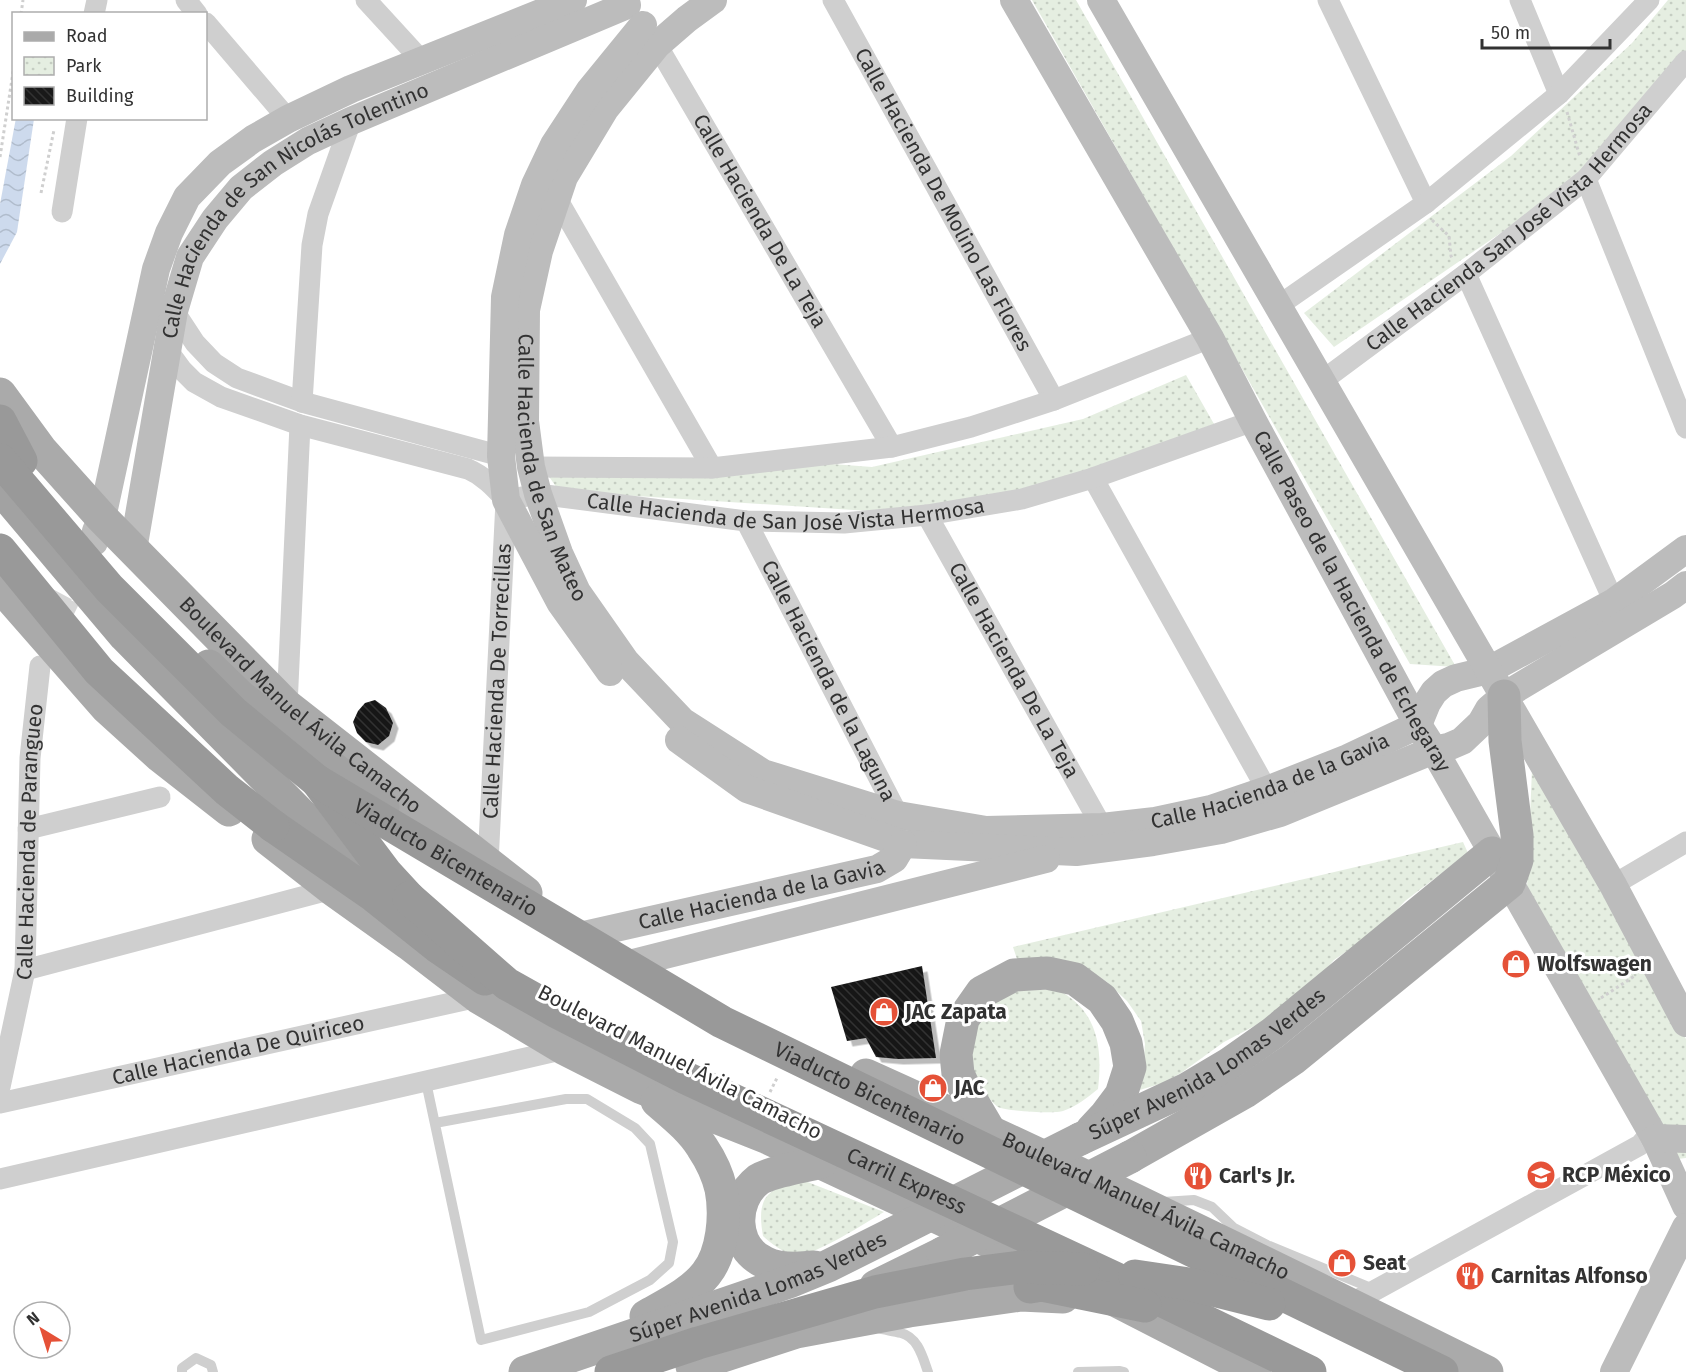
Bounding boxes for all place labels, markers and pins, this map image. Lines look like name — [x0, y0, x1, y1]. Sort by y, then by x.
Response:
shop icon: Wolfswagen — [1500, 948, 1532, 980]
place label: Wolfswagen — [1537, 951, 1652, 977]
shop icon: JAC Zapata — [868, 996, 900, 1028]
place label: JAC Zapata — [904, 999, 1007, 1025]
shop icon: JAC — [917, 1072, 949, 1104]
place label: JAC — [953, 1075, 985, 1101]
school or university icon: RCP México — [1525, 1159, 1557, 1191]
restaurant icon: Carl's Jr. — [1182, 1160, 1214, 1192]
place label: RCP México — [1562, 1162, 1671, 1188]
place label: Carl's Jr. — [1219, 1163, 1295, 1189]
shop icon: Seat — [1326, 1247, 1358, 1279]
place label: Seat — [1363, 1250, 1407, 1276]
restaurant icon: Carnitas Alfonso — [1454, 1260, 1486, 1292]
place label: Carnitas Alfonso — [1491, 1263, 1648, 1289]

